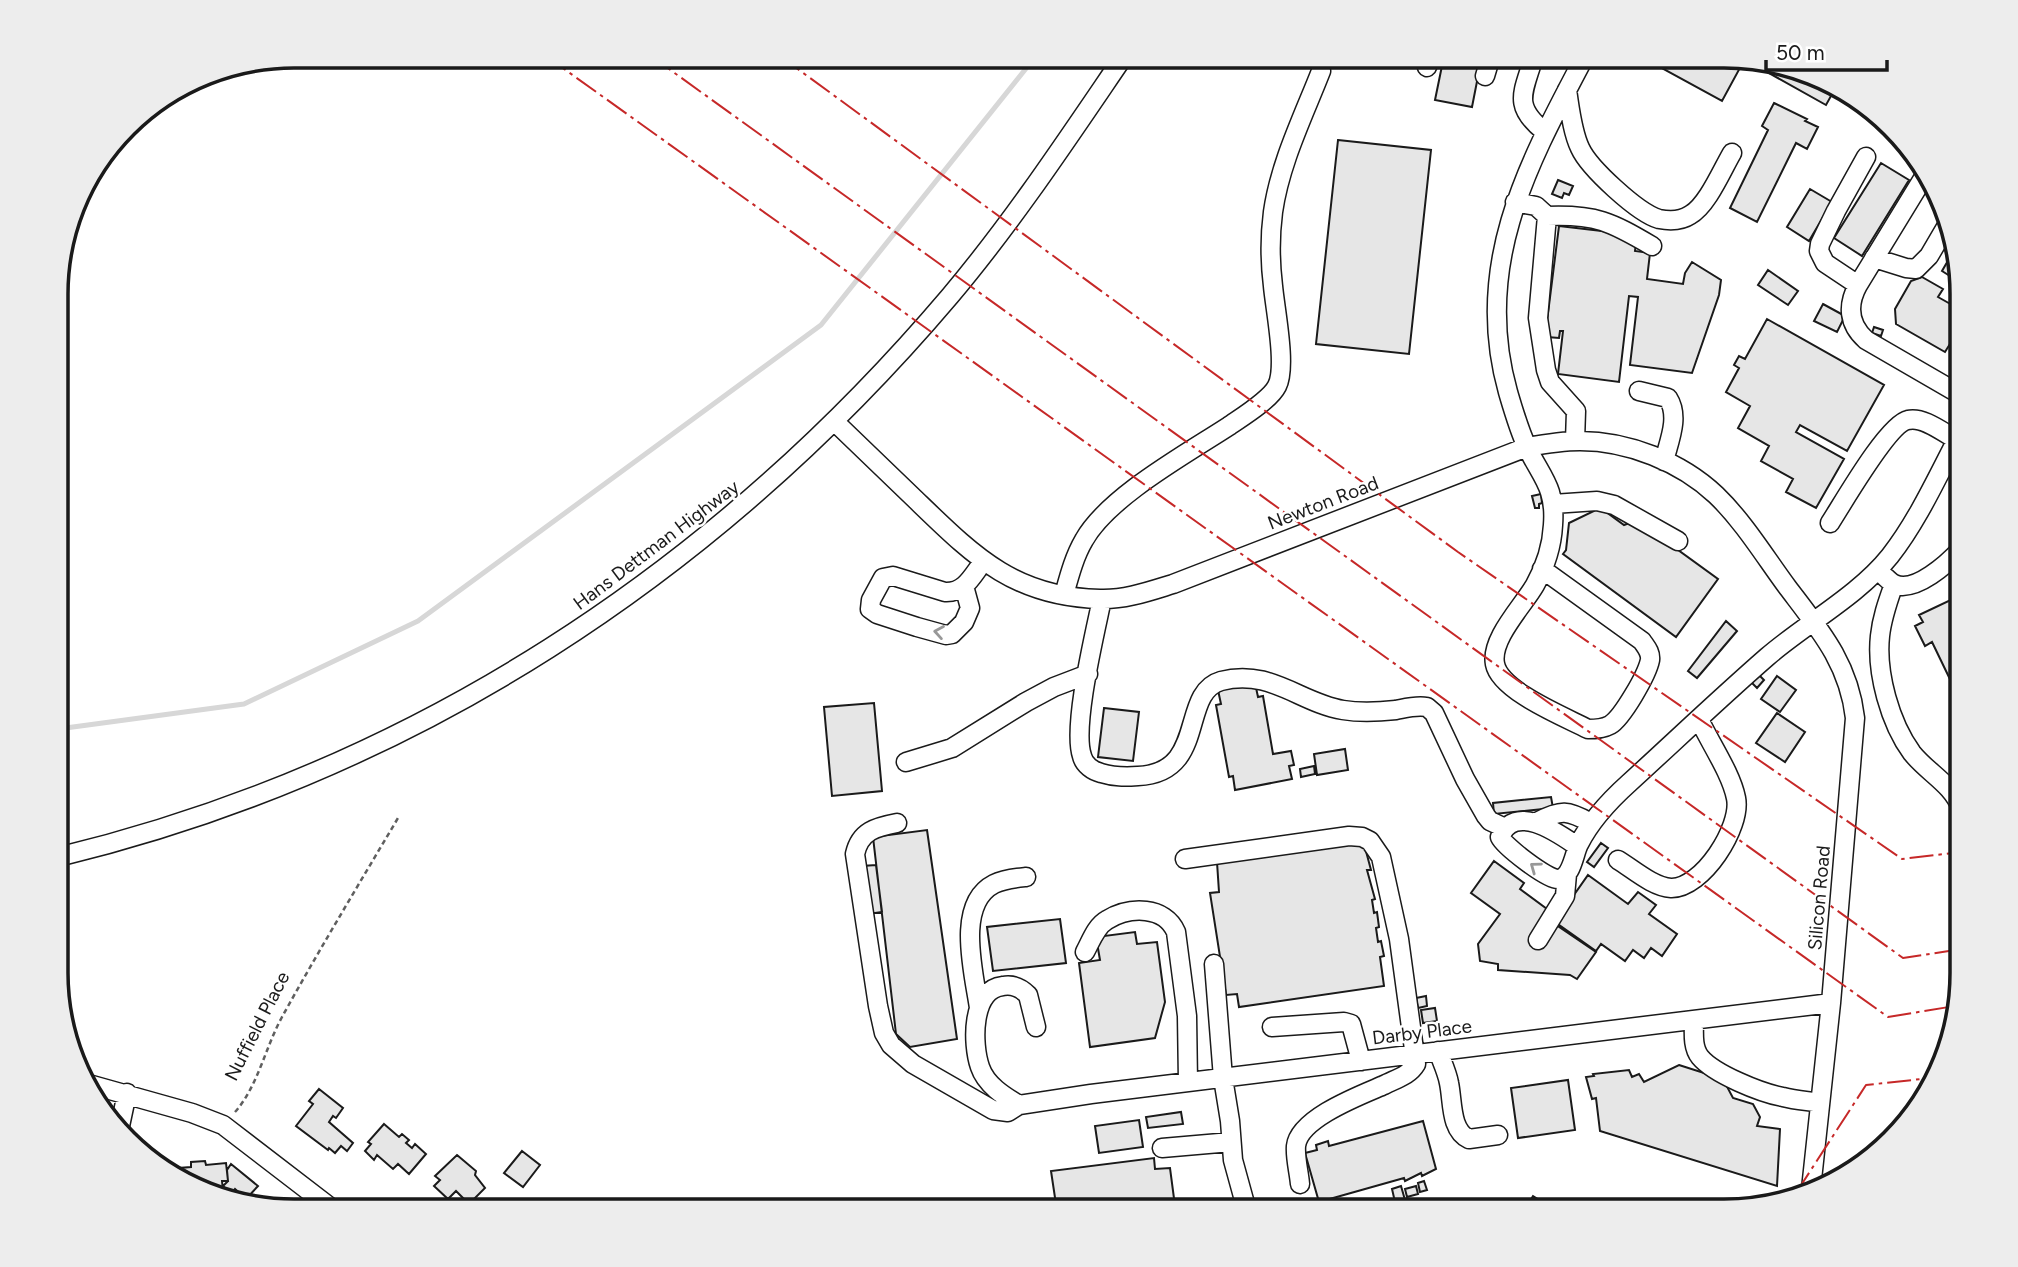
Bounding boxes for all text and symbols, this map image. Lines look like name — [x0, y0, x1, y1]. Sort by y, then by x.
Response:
scale bar — [1766, 28, 1887, 72]
text: 50 m — [1776, 40, 1825, 65]
street label: Newton Road — [1264, 471, 1382, 535]
street label: Hans Dettman Highway — [569, 475, 743, 615]
one-way arrow — [933, 625, 945, 640]
street label: Silicon Road — [1803, 845, 1835, 951]
one-way arrow — [1530, 862, 1542, 875]
street label: Nuffield Place — [220, 967, 294, 1085]
street label: Darby Place — [1371, 1014, 1473, 1050]

